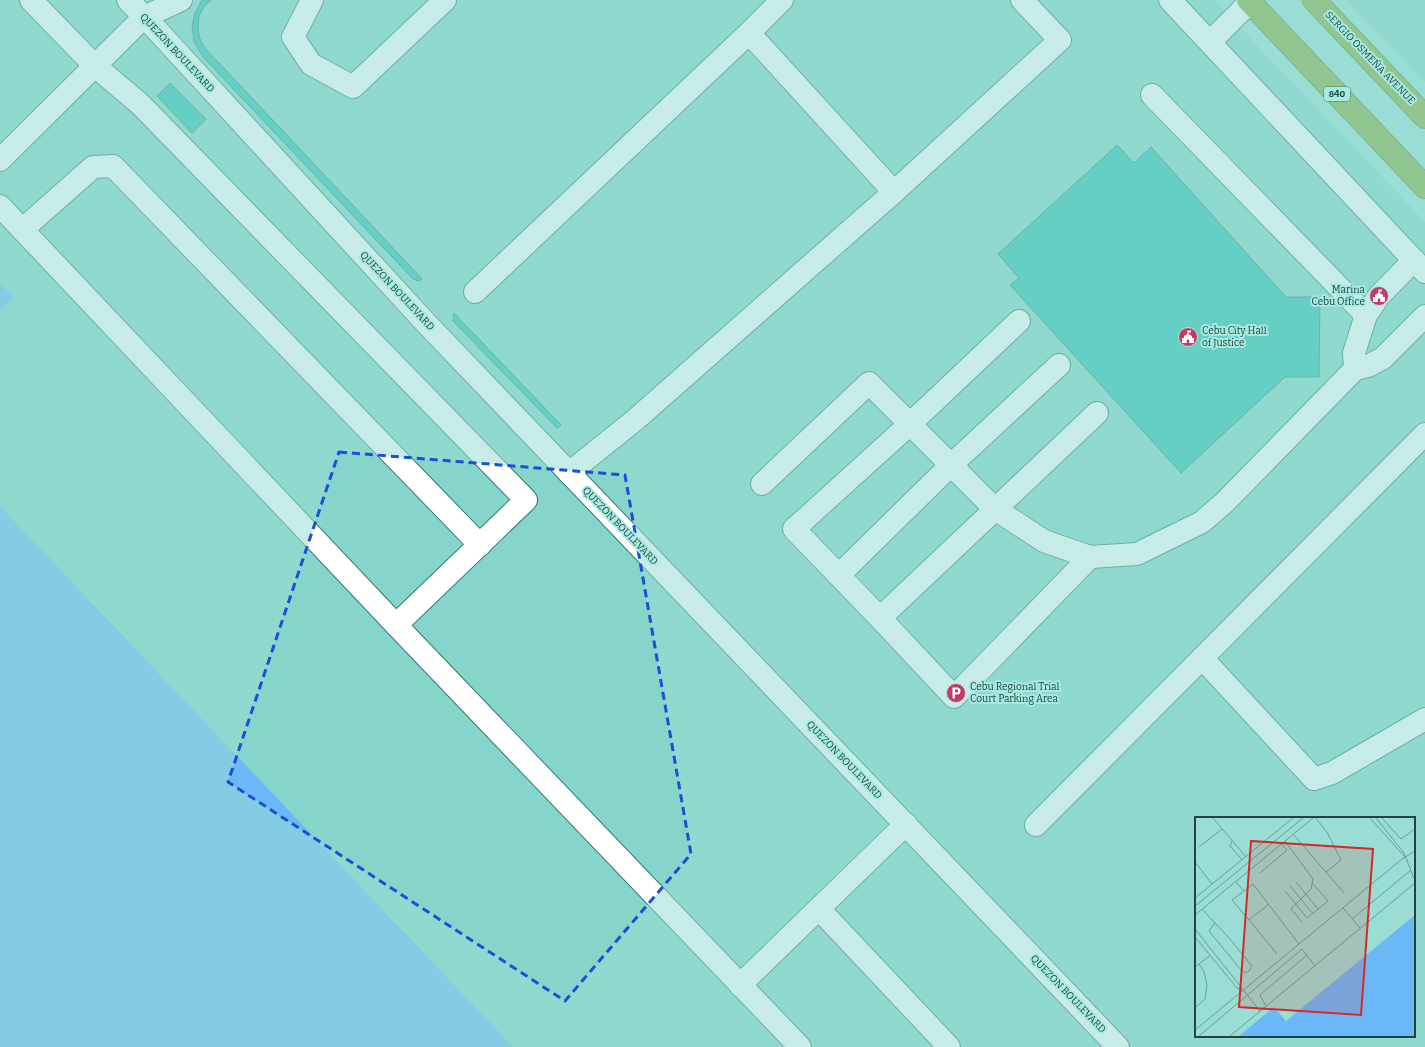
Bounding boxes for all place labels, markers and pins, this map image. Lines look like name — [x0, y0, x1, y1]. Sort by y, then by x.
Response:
place label: Marina Cebu Office — [1311, 284, 1366, 308]
public building icon: Marina Cebu Office — [1368, 285, 1390, 307]
place label: Cebu City Hall of Justice — [1202, 325, 1267, 349]
public building icon: Cebu City Hall of Justice — [1177, 326, 1199, 348]
place label: Cebu Regional Trial Court Parking Area — [970, 681, 1060, 705]
parking icon: Cebu Regional Trial Court Parking Area — [945, 682, 967, 704]

